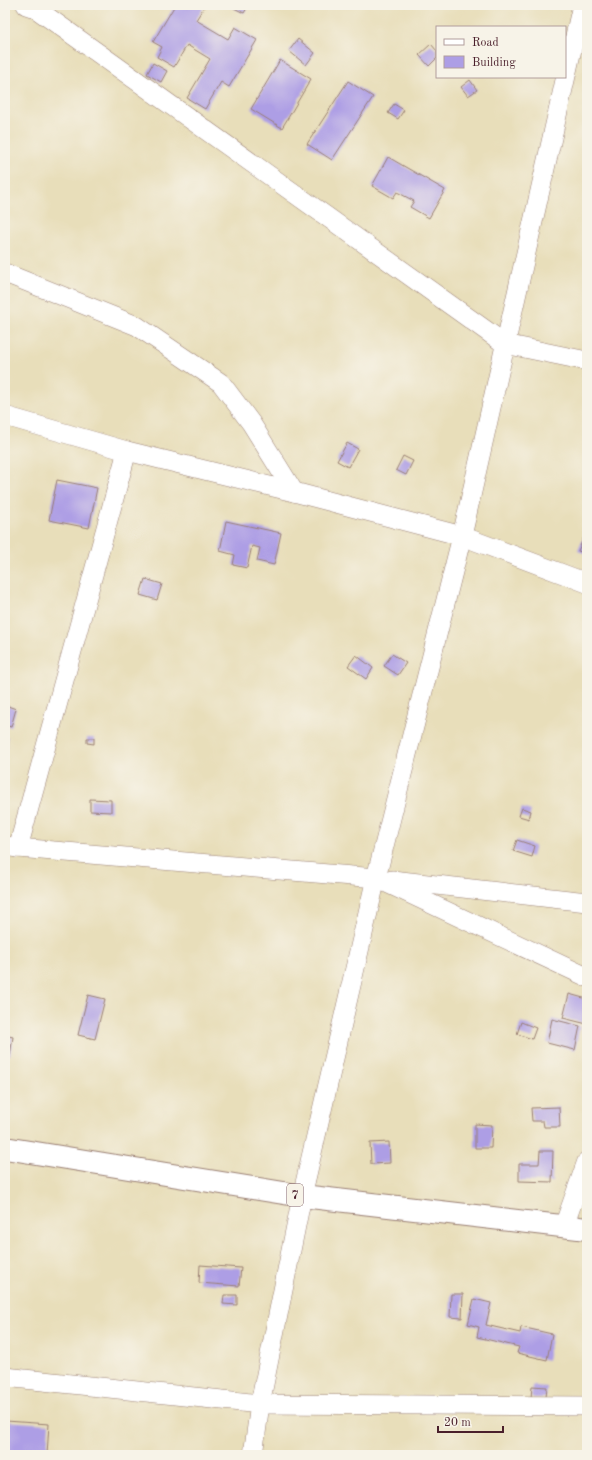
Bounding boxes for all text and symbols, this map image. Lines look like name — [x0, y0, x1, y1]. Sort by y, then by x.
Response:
legend — [436, 26, 566, 78]
text: Road — [472, 37, 499, 49]
text: Building — [472, 57, 516, 69]
road number: 7 — [287, 1184, 303, 1206]
scale bar — [438, 1408, 503, 1434]
text: 20 m — [444, 1417, 471, 1429]

